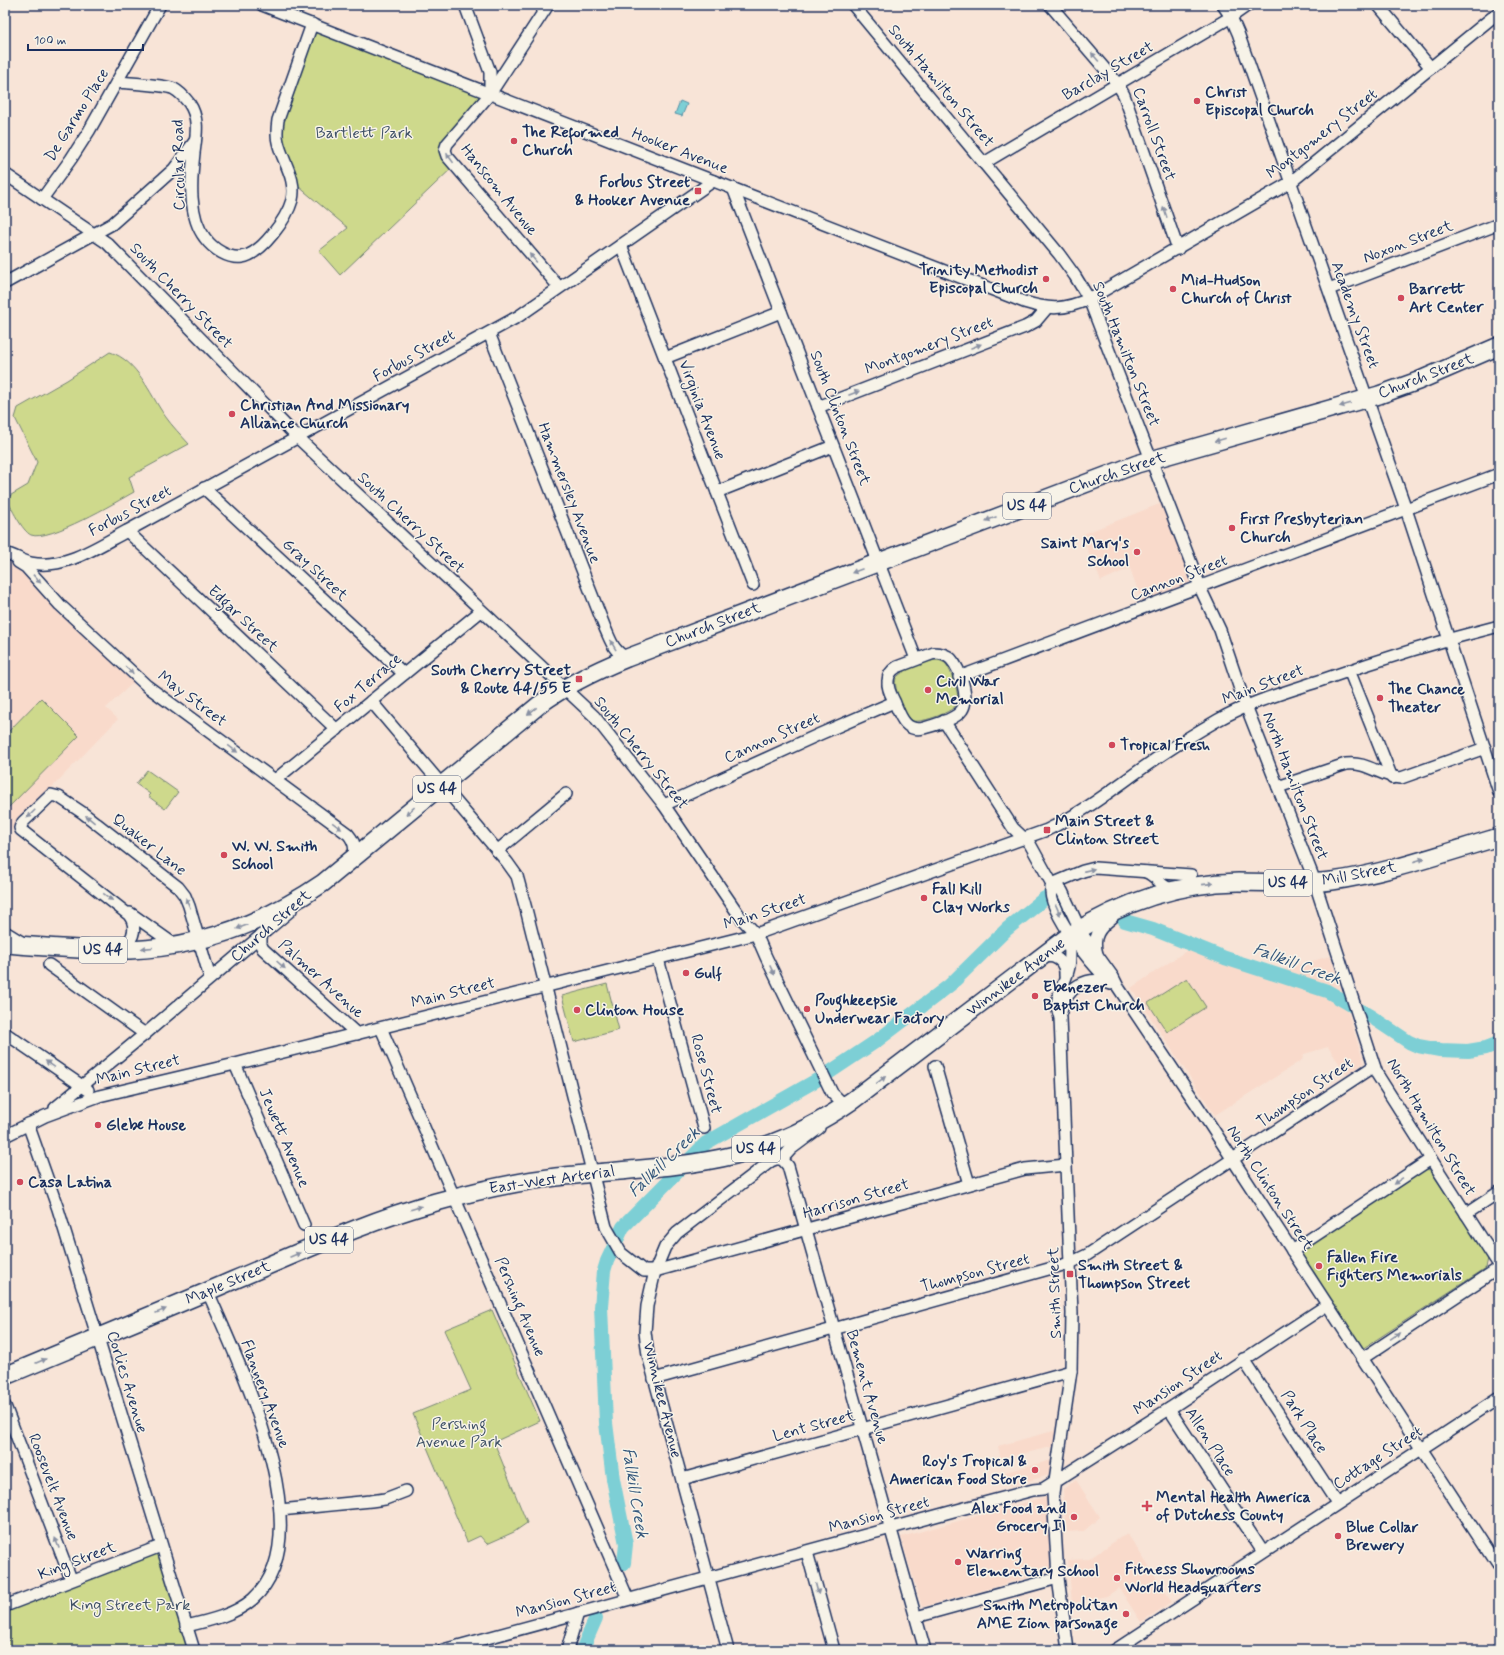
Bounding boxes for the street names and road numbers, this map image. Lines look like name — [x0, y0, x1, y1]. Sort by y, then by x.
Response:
street label: South Hamilton Street — [883, 20, 999, 152]
street label: Barclay Street — [1059, 36, 1158, 106]
street label: De Garmo Place — [40, 64, 114, 166]
street label: Carroll Street — [1127, 84, 1181, 184]
street label: Montgomery Street — [1262, 84, 1382, 184]
street label: Circular Road — [168, 119, 190, 211]
street label: Hooker Avenue — [629, 123, 731, 179]
street label: Hanscom Avenue — [455, 140, 543, 241]
street label: Noxon Street — [1360, 215, 1456, 269]
street label: South Cherry Street — [125, 238, 237, 354]
street label: Academy Street — [1326, 259, 1384, 371]
street label: South Hamilton Street — [1087, 278, 1165, 430]
street label: Montgomery Street — [862, 312, 996, 380]
street label: Forbus Street — [369, 325, 459, 387]
street label: South Clinton Street — [805, 348, 876, 489]
street label: Church Street — [1375, 348, 1477, 404]
street label: Virginia Avenue — [672, 357, 731, 463]
street label: Hammersley Avenue — [532, 420, 606, 567]
street label: Church Street — [1066, 446, 1169, 499]
street label: South Cherry Street — [353, 468, 470, 579]
street label: Forbus Street — [85, 480, 175, 542]
road number: US 44 — [1003, 493, 1051, 519]
street label: Gray Street — [278, 534, 353, 606]
street label: Cannon Street — [1127, 550, 1231, 606]
street label: Edgar Street — [202, 581, 283, 658]
street label: Church Street — [662, 597, 764, 653]
street label: Fox Terrace — [330, 648, 406, 717]
street label: Main Street — [1219, 660, 1307, 710]
street label: May Street — [153, 666, 231, 732]
street label: South Cherry Street — [589, 692, 693, 814]
street label: Cannon Street — [721, 708, 823, 768]
street label: North Hamilton Street — [1257, 709, 1333, 863]
road number: US 44 — [413, 776, 461, 802]
street label: Quaker Lane — [107, 809, 191, 881]
street label: Mill Street — [1320, 856, 1398, 891]
road number: US 44 — [1264, 870, 1312, 896]
street label: Church Street — [226, 885, 316, 967]
street label: Main Street — [721, 889, 810, 935]
street label: Winnikee Avenue — [962, 933, 1070, 1021]
street label: Palmer Avenue — [274, 935, 369, 1023]
road number: US 44 — [79, 937, 127, 963]
street label: Main Street — [409, 972, 498, 1014]
street label: Rose Street — [685, 1032, 727, 1116]
street label: Main Street — [94, 1049, 183, 1091]
street label: Thompson Street — [1253, 1053, 1357, 1133]
street label: North Hamilton Street — [1382, 1054, 1481, 1200]
street label: Jewett Avenue — [254, 1085, 314, 1191]
street label: North Clinton Street — [1222, 1121, 1319, 1255]
road number: US 44 — [732, 1136, 780, 1162]
street label: East-West Arterial — [488, 1161, 616, 1199]
street label: Harrison Street — [800, 1174, 912, 1224]
road number: US 44 — [305, 1227, 353, 1253]
street label: Smith Street — [1043, 1246, 1067, 1339]
street label: Thompson Street — [918, 1248, 1032, 1298]
street label: Pershing Avenue — [489, 1254, 550, 1360]
street label: Maple Street — [182, 1256, 274, 1310]
street label: Bement Avenue — [841, 1327, 893, 1447]
street label: Corlies Avenue — [101, 1328, 153, 1436]
street label: Flannery Avenue — [236, 1337, 294, 1451]
street label: Winnikee Avenue — [637, 1340, 687, 1460]
street label: Mansion Street — [1129, 1345, 1227, 1421]
street label: Park Place — [1276, 1386, 1332, 1458]
street label: Allen Place — [1180, 1404, 1240, 1480]
street label: Lent Street — [771, 1405, 858, 1447]
street label: Cottage Street — [1329, 1421, 1427, 1495]
street label: Roosevelt Avenue — [23, 1431, 83, 1543]
street label: Mansion Street — [826, 1491, 932, 1539]
street label: King Street — [35, 1536, 120, 1586]
street label: Mansion Street — [513, 1576, 619, 1624]

